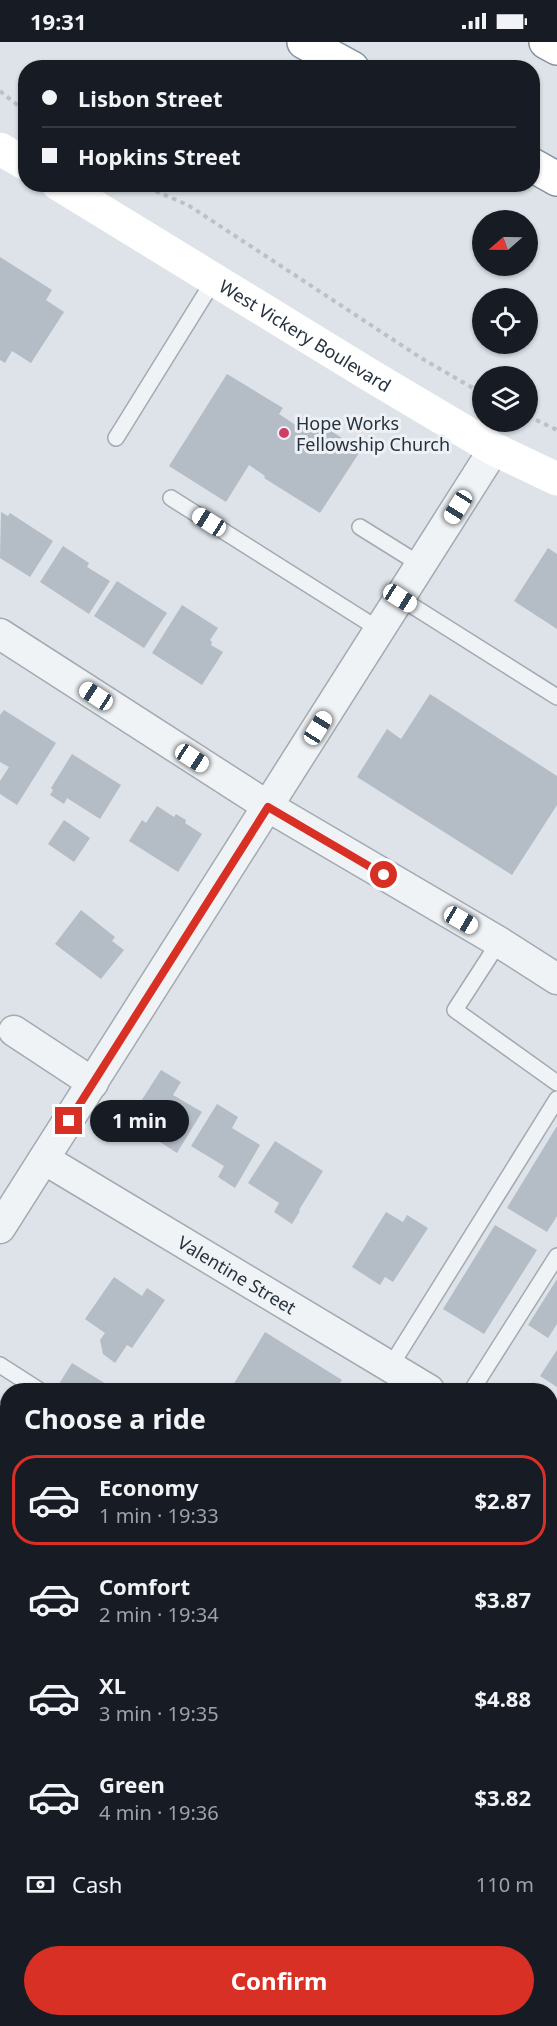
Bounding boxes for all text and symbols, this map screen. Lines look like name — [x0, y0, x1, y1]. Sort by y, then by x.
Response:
text: 19:31 — [30, 6, 87, 36]
text: Lisbon Street — [78, 83, 222, 113]
text: Hopkins Street — [78, 141, 241, 171]
north arrow — [472, 210, 538, 276]
map controls — [472, 210, 538, 432]
street label: West Vickery Boulevard — [215, 274, 396, 397]
button: locate — [472, 288, 538, 354]
button: layers — [472, 366, 538, 432]
place label: Hope Works Fellowship Church — [296, 411, 450, 456]
marker: Hope Works Fellowship Church — [277, 426, 291, 440]
car — [441, 487, 475, 527]
car — [189, 505, 229, 539]
car — [380, 581, 420, 615]
car — [76, 679, 116, 713]
car — [301, 708, 335, 748]
car — [172, 741, 212, 775]
route start — [370, 861, 397, 888]
car — [441, 903, 481, 937]
callout: 1 min — [90, 1100, 189, 1142]
route end — [55, 1107, 82, 1134]
text: 1 min — [112, 1107, 167, 1134]
street label: Valentine Street — [173, 1230, 301, 1320]
text: Choose a ride — [24, 1400, 206, 1437]
text: Economy — [99, 1472, 198, 1502]
icon: car — [27, 1473, 81, 1527]
text: $2.87 — [474, 1485, 531, 1515]
text: 1 min · 19:33 — [99, 1502, 219, 1529]
text: Comfort — [99, 1571, 190, 1601]
icon: car — [27, 1572, 81, 1626]
text: $3.87 — [474, 1584, 531, 1614]
text: 2 min · 19:34 — [99, 1601, 219, 1628]
text: XL — [99, 1670, 126, 1700]
icon: car — [27, 1671, 81, 1725]
text: $4.88 — [474, 1683, 531, 1713]
text: 3 min · 19:35 — [99, 1700, 219, 1727]
text: Green — [99, 1769, 165, 1799]
icon: car — [27, 1770, 81, 1824]
text: $3.82 — [474, 1782, 531, 1812]
text: 4 min · 19:36 — [99, 1799, 219, 1826]
icon: cash — [24, 1868, 57, 1901]
text: Cash — [72, 1869, 122, 1899]
text: 110 m — [476, 1871, 534, 1898]
button: Confirm — [24, 1946, 534, 2015]

